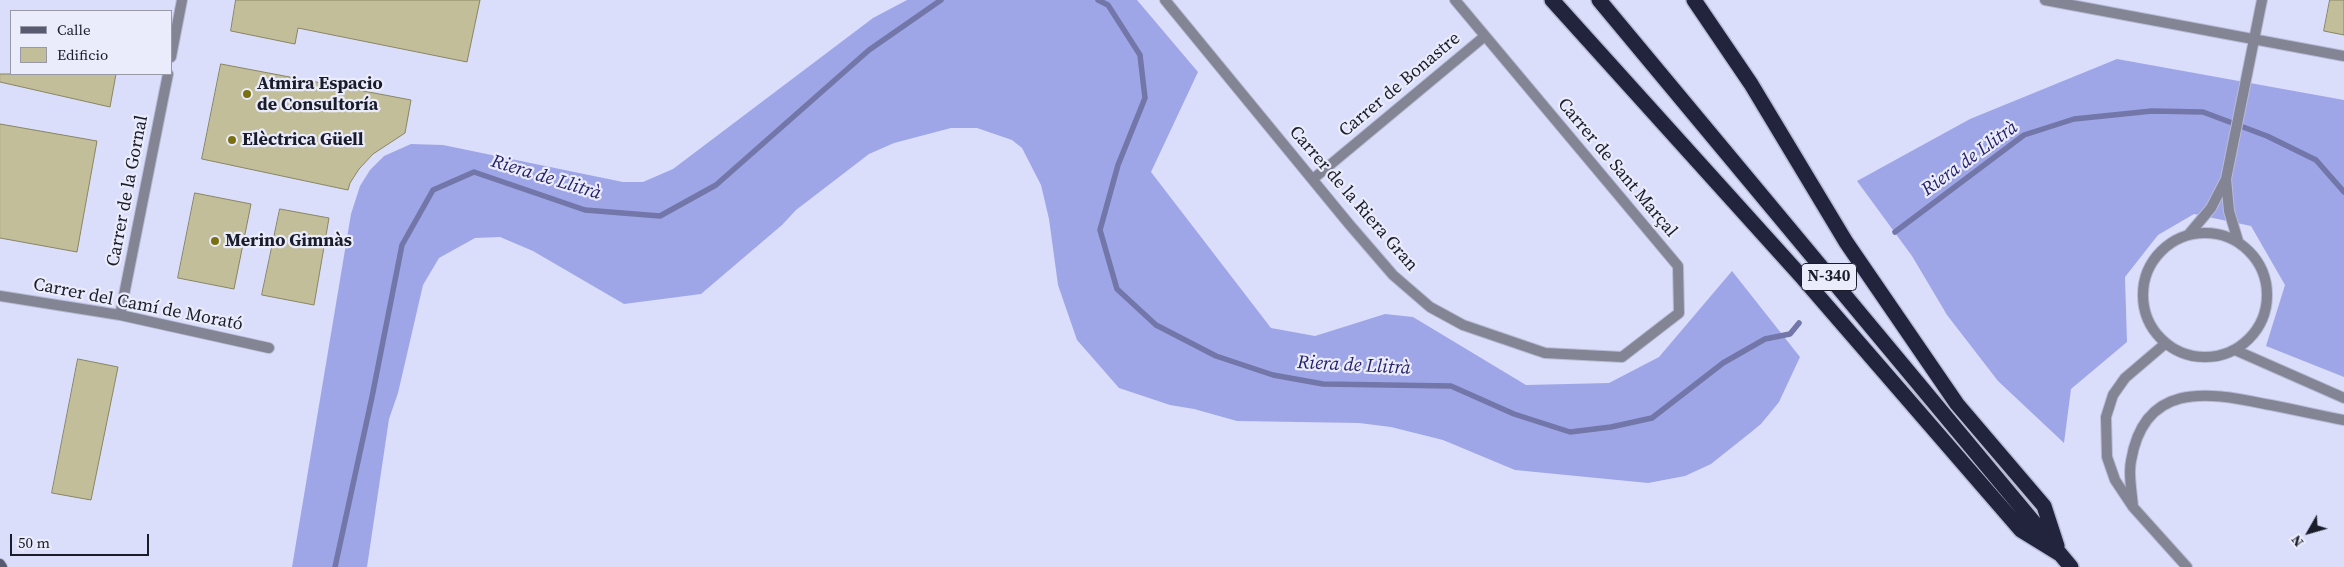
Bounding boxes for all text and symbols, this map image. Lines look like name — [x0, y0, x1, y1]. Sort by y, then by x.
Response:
legend — [10, 10, 172, 75]
text: Calle — [57, 19, 91, 40]
street label: Carrer de Bonastre — [1335, 28, 1465, 142]
text: Edificio — [57, 44, 108, 65]
place label: Atmira Espacio de Consultoría — [257, 73, 383, 116]
marker: Atmira Espacio de Consultoría — [241, 88, 253, 100]
street label: Carrer de Sant Marçal — [1553, 94, 1681, 242]
street label: Carrer de la Gornal — [103, 113, 153, 269]
water label: Riera de Llitrà — [1917, 116, 2023, 202]
street label: Carrer de la Riera Gran — [1284, 122, 1422, 276]
place label: Elèctrica Güell — [242, 129, 364, 151]
marker: Elèctrica Güell — [226, 134, 238, 146]
water label: Riera de Llitrà — [488, 150, 604, 206]
place label: Merino Gimnàs — [225, 230, 352, 252]
marker: Merino Gimnàs — [209, 235, 221, 247]
road number: N-340 — [1802, 264, 1856, 290]
street label: Carrer del Camí de Morató — [31, 274, 245, 336]
water label: Riera de Llitrà — [1297, 352, 1411, 380]
north arrow — [2284, 507, 2334, 557]
scale bar — [12, 524, 151, 556]
text: N — [2286, 531, 2308, 551]
text: 50 m — [18, 532, 50, 553]

